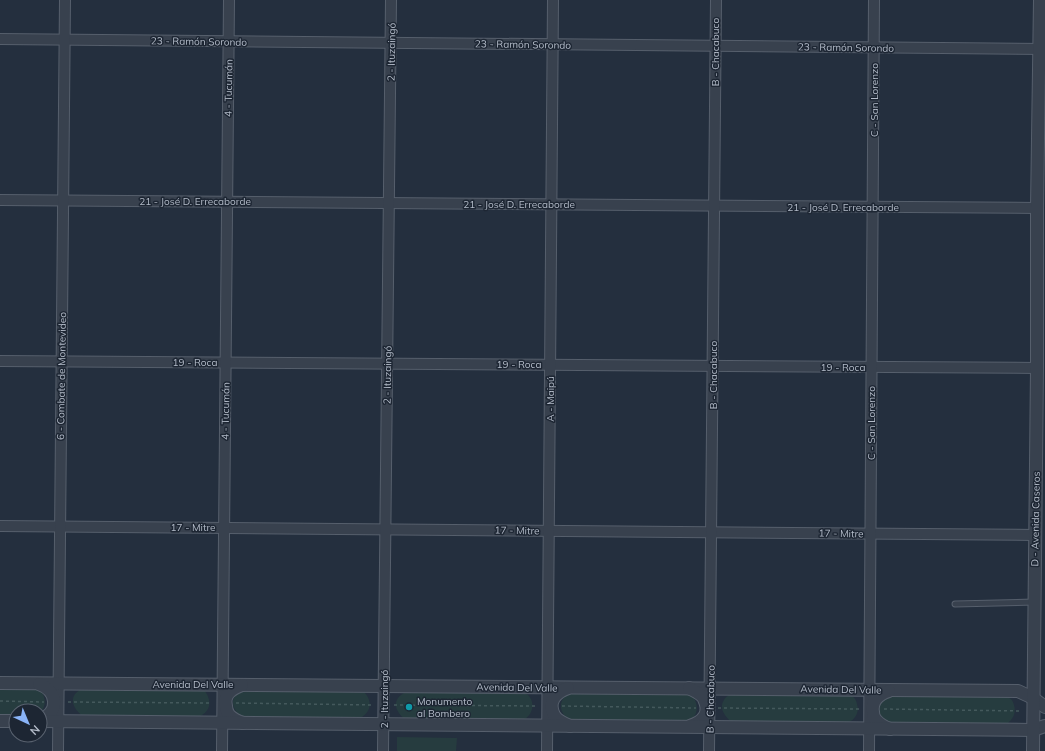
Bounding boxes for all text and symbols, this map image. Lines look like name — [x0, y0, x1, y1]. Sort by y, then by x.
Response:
street label: B - Chacabuco — [709, 18, 722, 86]
street label: 2 - Ituzaingó — [384, 22, 399, 81]
street label: 23 - Ramón Sorondo — [151, 34, 247, 49]
street label: 23 - Ramón Sorondo — [475, 37, 571, 52]
street label: 23 - Ramón Sorondo — [798, 40, 894, 55]
street label: 4 - Tucumán — [221, 59, 236, 117]
street label: C - San Lorenzo — [868, 63, 881, 137]
street label: 21 - José D. Errecaborde — [139, 195, 251, 208]
street label: 21 - José D. Errecaborde — [463, 198, 575, 211]
street label: 21 - José D. Errecaborde — [787, 201, 899, 214]
street label: 6 - Combate de Montevideo — [54, 312, 69, 440]
street label: B - Chacabuco — [707, 341, 720, 409]
street label: 2 - Ituzaingó — [380, 345, 395, 404]
street label: 19 - Roca — [173, 356, 217, 369]
street label: 19 - Roca — [497, 358, 541, 371]
street label: 19 - Roca — [821, 361, 865, 374]
street label: A - Maipú — [544, 376, 557, 422]
street label: 4 - Tucumán — [218, 382, 233, 440]
street label: C - San Lorenzo — [865, 386, 878, 460]
street label: D - Avenida Caseros — [1028, 471, 1043, 567]
street label: 17 - Mitre — [171, 521, 215, 534]
street label: 17 - Mitre — [494, 524, 540, 537]
street label: 17 - Mitre — [818, 527, 864, 540]
street label: B - Chacabuco — [703, 664, 718, 733]
street label: 2 - Ituzaingó — [378, 669, 391, 728]
street label: Avenida Del Valle — [152, 678, 234, 691]
street label: Avenida Del Valle — [476, 680, 558, 695]
street label: Avenida Del Valle — [800, 682, 882, 697]
place label: Monumento al Bombero — [417, 695, 472, 720]
marker: Monumento al Bombero — [404, 702, 414, 712]
north arrow — [8, 703, 48, 743]
text: N — [27, 722, 43, 738]

